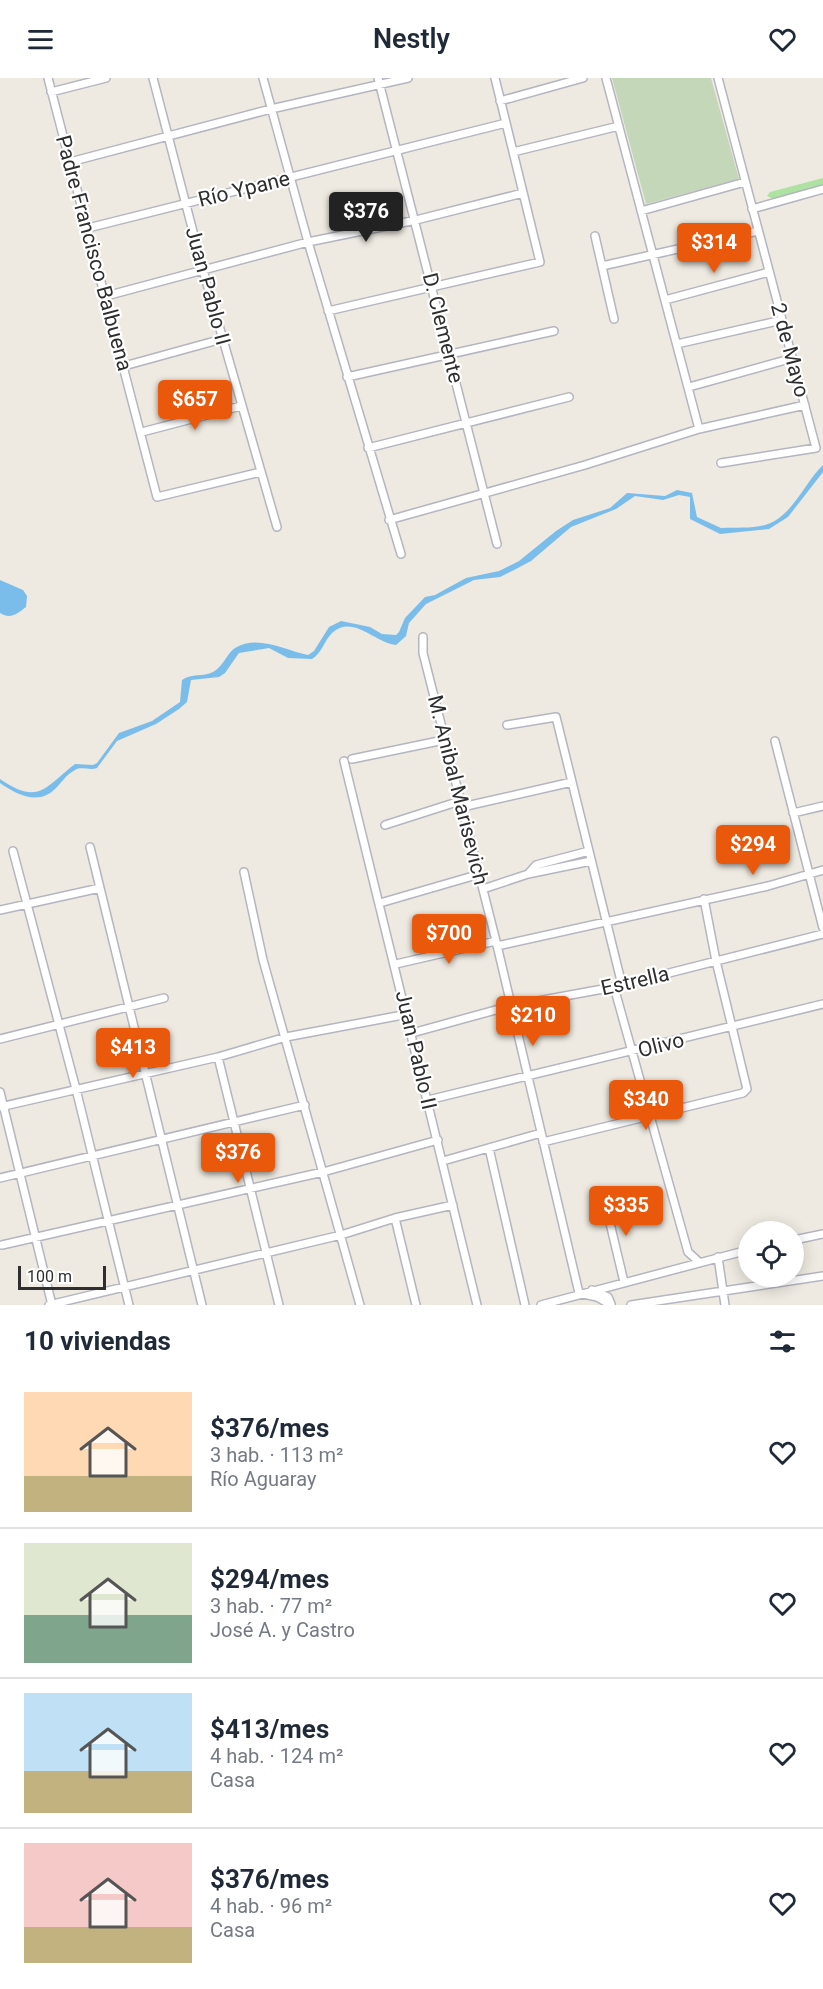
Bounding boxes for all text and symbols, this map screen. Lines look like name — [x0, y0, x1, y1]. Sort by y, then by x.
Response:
icon: menu — [24, 23, 57, 56]
text: Nestly — [373, 23, 450, 55]
icon: heart — [766, 23, 799, 56]
street label: Padre Francisco Balbuena — [51, 133, 137, 373]
street label: Río Ypane — [196, 166, 292, 212]
pin: $376 — [330, 192, 402, 243]
text: $376 — [343, 199, 389, 223]
pin: $314 — [678, 223, 750, 274]
street label: Juan Pablo II — [181, 224, 235, 348]
text: $314 — [691, 230, 737, 254]
street label: D. Clemente — [418, 270, 468, 386]
street label: 2 de Mayo — [766, 300, 814, 400]
pin: $657 — [159, 380, 231, 431]
text: $657 — [172, 387, 218, 411]
street label: M. Anibal Marisevich — [423, 693, 493, 887]
pin: $294 — [717, 825, 789, 876]
text: $294 — [730, 832, 776, 856]
pin: $700 — [413, 914, 485, 965]
text: $700 — [426, 921, 472, 945]
street label: Estrella — [599, 962, 671, 1000]
street label: Juan Pablo II — [391, 988, 441, 1112]
pin: $210 — [497, 996, 569, 1047]
text: $210 — [510, 1003, 556, 1027]
pin: $413 — [97, 1028, 169, 1079]
street label: Olivo — [635, 1028, 687, 1062]
text: $413 — [110, 1035, 156, 1059]
pin: $340 — [610, 1080, 682, 1131]
text: $340 — [623, 1087, 669, 1111]
pin: $376 — [202, 1133, 274, 1184]
text: $376 — [215, 1140, 261, 1164]
pin: $335 — [590, 1186, 662, 1237]
text: $335 — [603, 1193, 649, 1217]
map controls — [738, 1221, 804, 1287]
button: locate — [738, 1221, 804, 1287]
scale bar — [18, 1263, 106, 1290]
text: 100 m — [27, 1267, 72, 1286]
icon: filters — [766, 1325, 799, 1358]
text: 10 viviendas — [24, 1326, 171, 1356]
text: $376/mes — [210, 1413, 329, 1443]
icon: home — [72, 1416, 144, 1488]
icon: heart — [766, 1436, 799, 1469]
text: 3 hab. · 113 m² — [210, 1443, 343, 1467]
text: Río Aguaray — [210, 1467, 316, 1491]
text: $294/mes — [210, 1564, 329, 1594]
icon: home — [72, 1567, 144, 1639]
icon: heart — [766, 1587, 799, 1620]
text: 3 hab. · 77 m² — [210, 1594, 332, 1618]
text: José A. y Castro — [210, 1618, 355, 1642]
text: $413/mes — [210, 1714, 329, 1744]
icon: home — [72, 1717, 144, 1789]
icon: heart — [766, 1737, 799, 1770]
text: 4 hab. · 124 m² — [210, 1744, 343, 1768]
text: Casa — [210, 1768, 255, 1792]
text: $376/mes — [210, 1864, 329, 1894]
icon: home — [72, 1867, 144, 1939]
icon: heart — [766, 1887, 799, 1920]
text: 4 hab. · 96 m² — [210, 1894, 332, 1918]
text: Casa — [210, 1918, 255, 1942]

